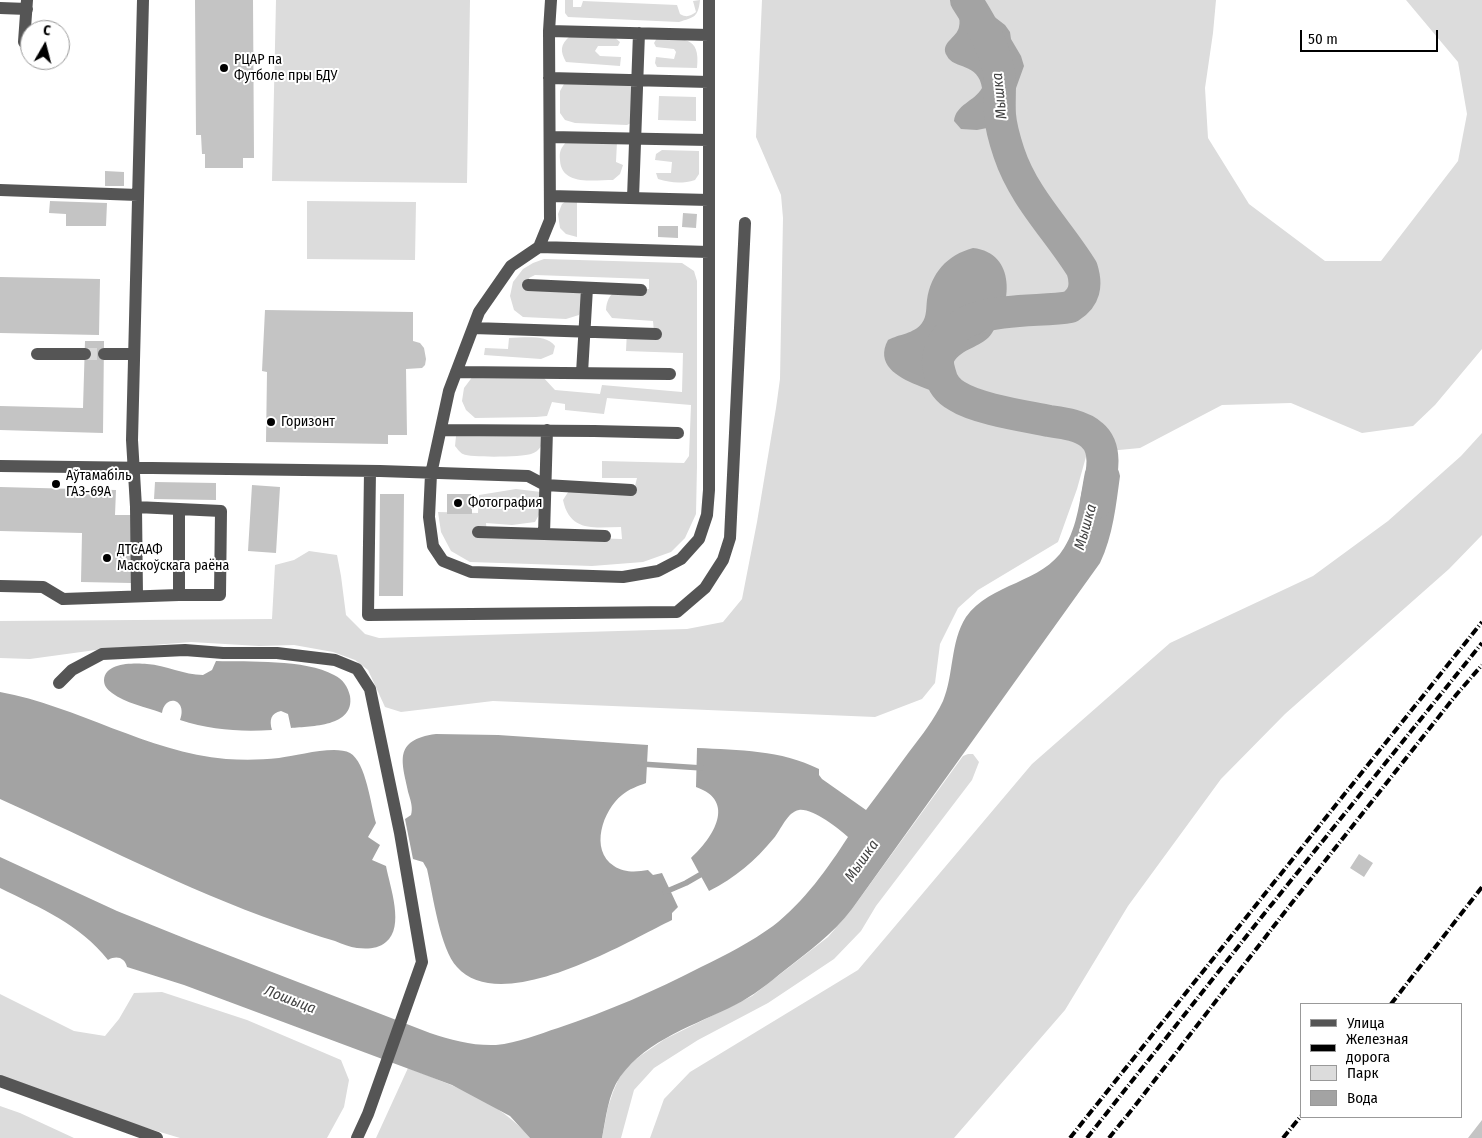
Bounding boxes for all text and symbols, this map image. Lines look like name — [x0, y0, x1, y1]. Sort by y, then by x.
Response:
north arrow — [20, 20, 70, 70]
scale bar — [1302, 20, 1440, 52]
text: С — [42, 22, 52, 40]
text: 50 m — [1308, 30, 1338, 48]
place label: РЦАР па Футболе пры БДУ — [234, 52, 337, 84]
marker: РЦАР па Футболе пры БДУ — [218, 62, 230, 74]
water label: Мышка — [989, 72, 1011, 120]
place label: Горизонт — [281, 414, 335, 430]
marker: Горизонт — [265, 416, 277, 428]
place label: Аўтамабіль ГАЗ-69А — [66, 468, 132, 501]
marker: Аўтамабіль ГАЗ-69А — [50, 478, 62, 490]
place label: Фотография — [468, 495, 542, 511]
marker: Фотография — [452, 497, 464, 509]
water label: Мышка — [1071, 502, 1101, 552]
place label: ДТСААФ Маскоўскага раёна — [117, 542, 229, 574]
marker: ДТСААФ Маскоўскага раёна — [101, 552, 113, 564]
water label: Мышка — [841, 837, 883, 885]
water label: Лошыца — [262, 982, 318, 1018]
legend — [1300, 1003, 1462, 1118]
text: Улица — [1347, 1014, 1385, 1032]
text: Железная дорога — [1346, 1030, 1408, 1066]
text: Парк — [1347, 1064, 1378, 1082]
text: Вода — [1347, 1089, 1378, 1107]

